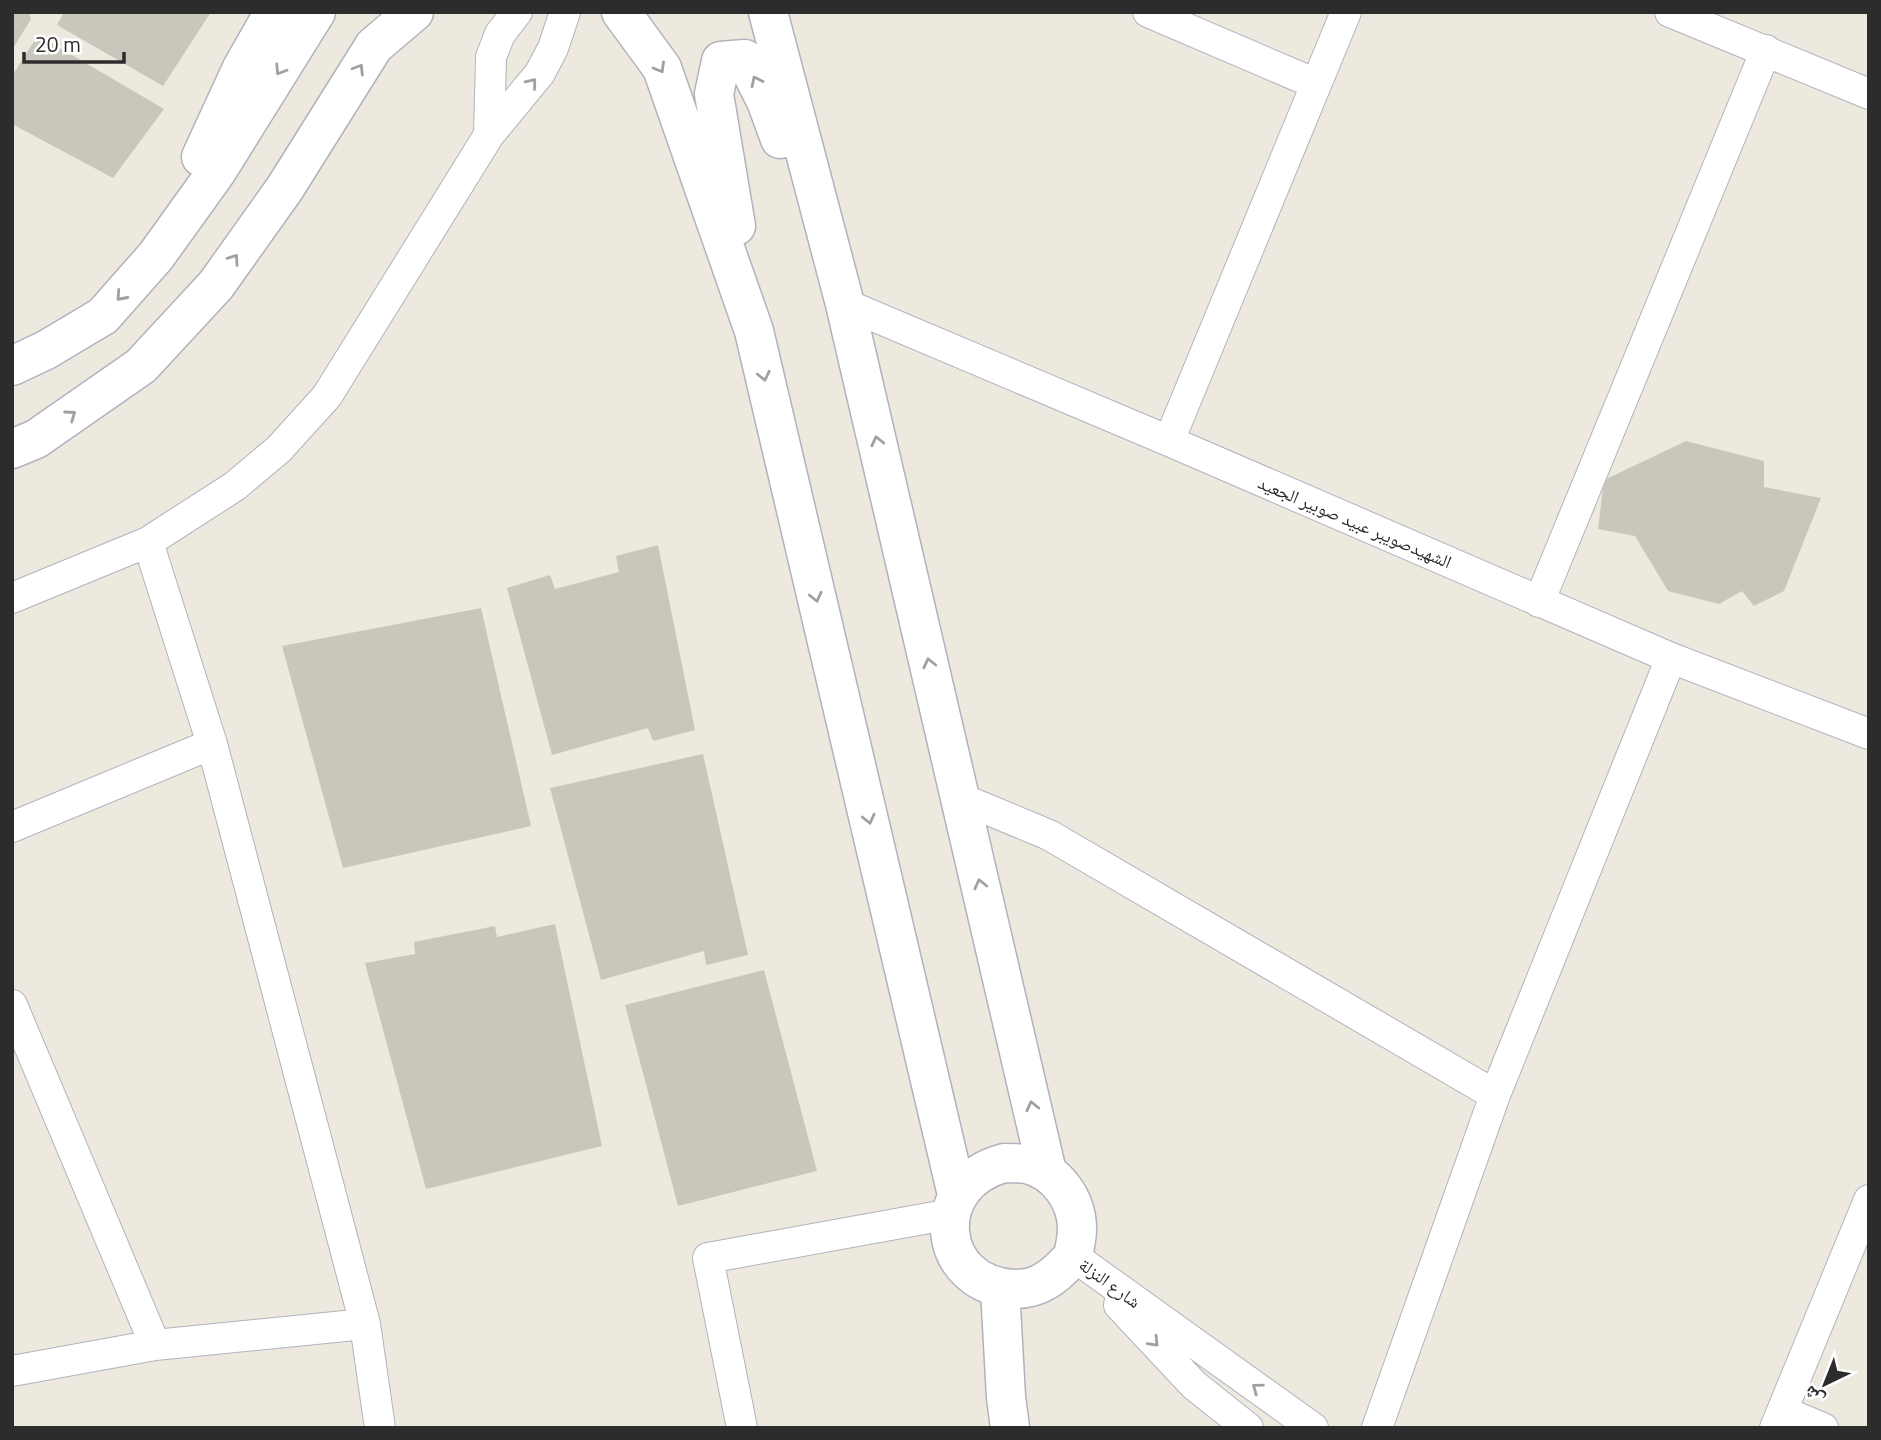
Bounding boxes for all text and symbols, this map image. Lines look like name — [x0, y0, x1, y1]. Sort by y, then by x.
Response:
scale bar — [24, 21, 124, 65]
text: 20 m — [35, 28, 81, 60]
one-way arrow — [652, 61, 665, 74]
one-way arrow — [275, 63, 288, 76]
one-way arrow — [351, 64, 364, 77]
one-way arrow — [751, 76, 765, 88]
one-way arrow — [524, 78, 536, 91]
one-way arrow — [226, 254, 238, 267]
one-way arrow — [117, 288, 129, 301]
one-way arrow — [756, 370, 770, 382]
one-way arrow — [63, 411, 76, 423]
one-way arrow — [870, 435, 885, 447]
street label: الشهيدصويبر عبيد صوبير الجعيد — [1254, 469, 1456, 575]
one-way arrow — [808, 591, 823, 603]
one-way arrow — [922, 657, 937, 669]
one-way arrow — [860, 812, 875, 824]
one-way arrow — [974, 878, 989, 890]
one-way arrow — [1026, 1100, 1040, 1112]
street label: شارع النزلة — [1073, 1251, 1147, 1315]
one-way arrow — [1145, 1333, 1158, 1346]
north arrow — [1790, 1349, 1860, 1419]
text: ش — [1796, 1379, 1830, 1414]
one-way arrow — [1252, 1384, 1265, 1396]

